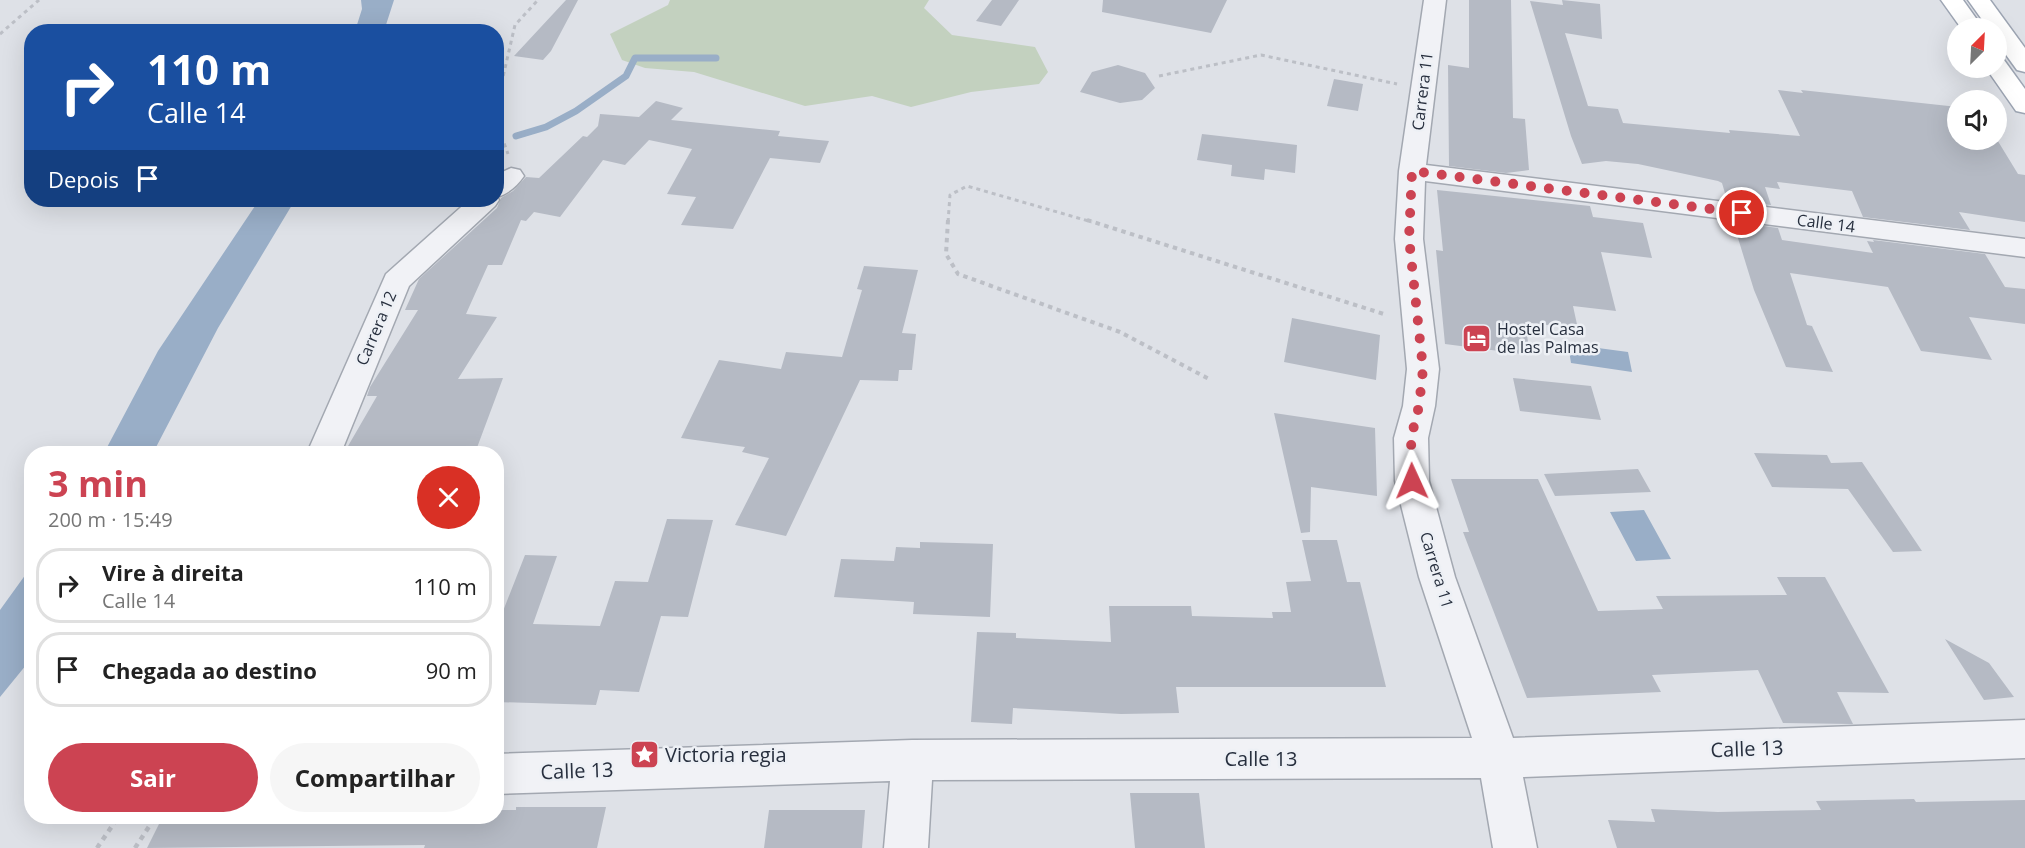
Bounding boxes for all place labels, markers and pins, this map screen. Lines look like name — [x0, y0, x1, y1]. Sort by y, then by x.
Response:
pin — [1716, 187, 1767, 238]
place label: Hostel Casa de las Palmas — [1497, 318, 1599, 358]
hotel icon: Hostel Casa de las Palmas — [1460, 322, 1492, 354]
place icon: Victoria regia — [628, 739, 660, 771]
place label: Victoria regia — [665, 741, 787, 768]

